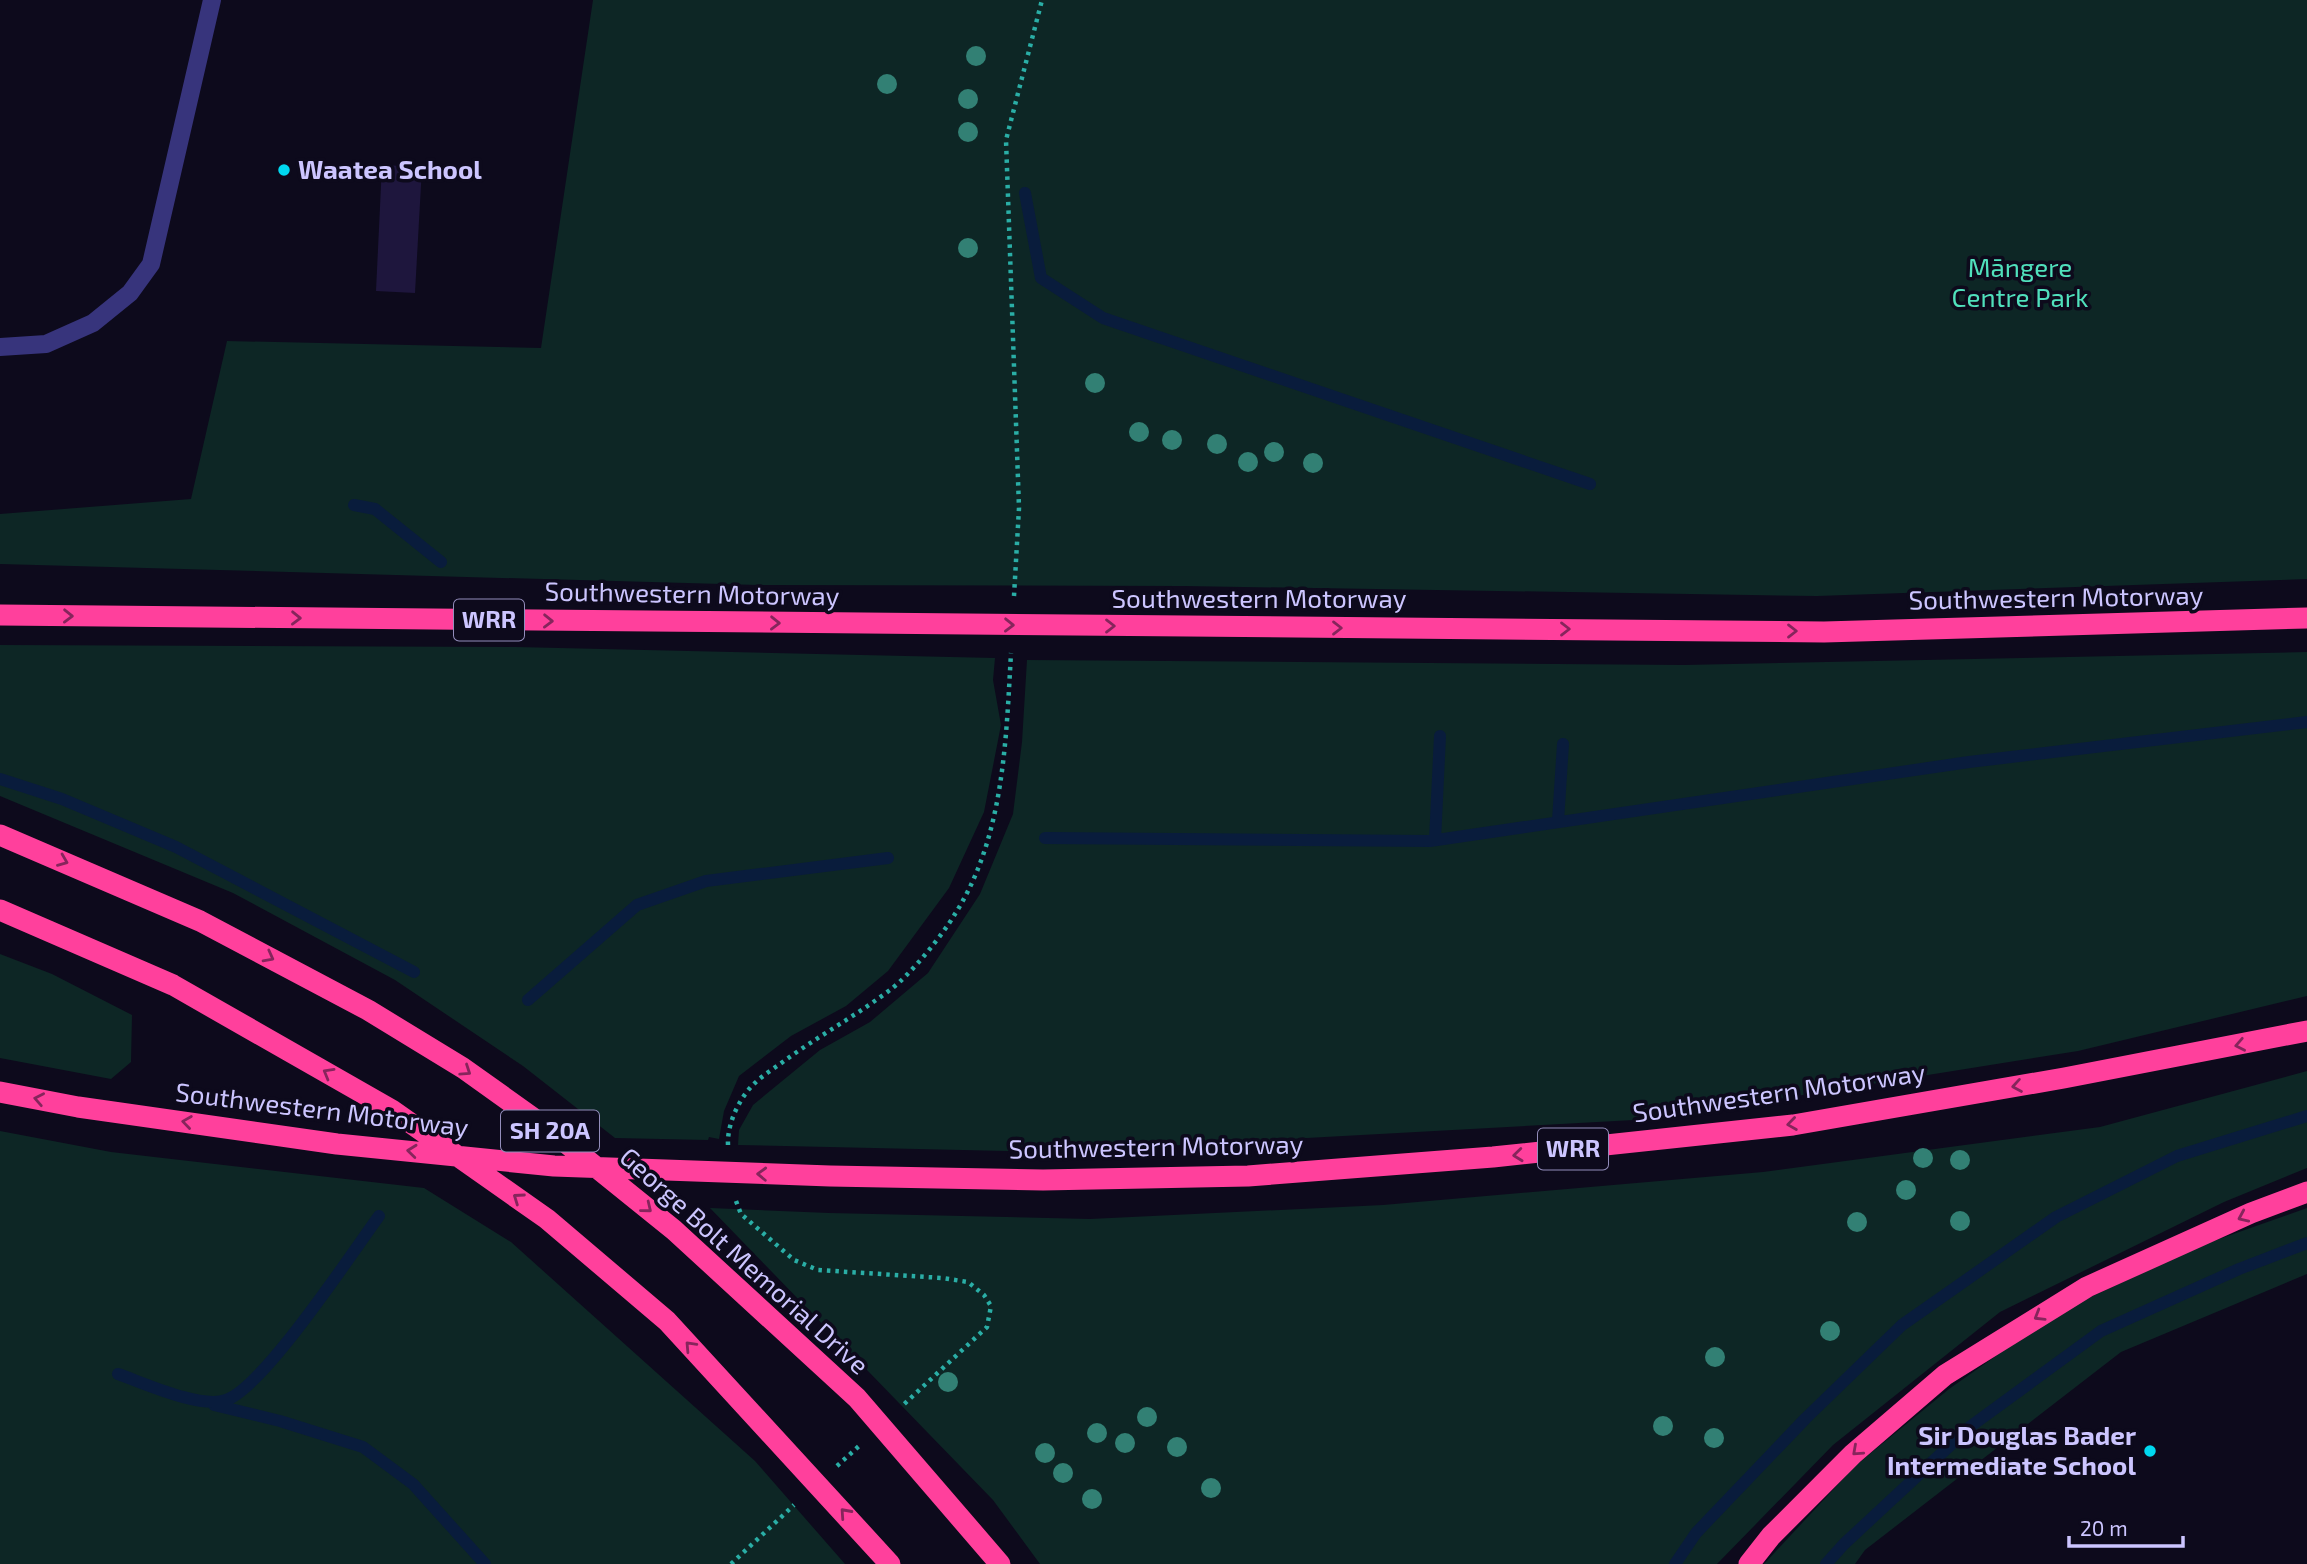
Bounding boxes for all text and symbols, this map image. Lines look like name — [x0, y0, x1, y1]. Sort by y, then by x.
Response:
place label: Waatea School — [298, 153, 482, 184]
marker: Waatea School — [276, 162, 292, 178]
park label: Māngere Centre Park — [1952, 251, 2088, 312]
street label: Southwestern Motorway — [544, 574, 840, 611]
street label: Southwestern Motorway — [1908, 578, 2204, 615]
street label: Southwestern Motorway — [1112, 582, 1407, 613]
road number: WRR — [454, 600, 524, 640]
one-way arrow — [63, 608, 74, 623]
one-way arrow — [291, 610, 301, 626]
one-way arrow — [542, 613, 553, 628]
one-way arrow — [770, 615, 781, 630]
one-way arrow — [1005, 617, 1015, 633]
one-way arrow — [1105, 618, 1116, 634]
one-way arrow — [1332, 620, 1343, 635]
one-way arrow — [1560, 622, 1571, 637]
one-way arrow — [1787, 624, 1798, 639]
one-way arrow — [57, 853, 69, 867]
one-way arrow — [262, 949, 274, 963]
one-way arrow — [2234, 1037, 2246, 1052]
street label: Southwestern Motorway — [1631, 1056, 1927, 1127]
one-way arrow — [459, 1062, 472, 1075]
one-way arrow — [322, 1069, 335, 1082]
street label: Southwestern Motorway — [174, 1075, 471, 1142]
one-way arrow — [2011, 1078, 2023, 1093]
one-way arrow — [33, 1093, 45, 1108]
road number: SH 20A — [501, 1111, 599, 1152]
one-way arrow — [181, 1115, 193, 1130]
one-way arrow — [1786, 1117, 1798, 1132]
street label: Southwestern Motorway — [1008, 1127, 1304, 1164]
road number: WRR — [1538, 1128, 1608, 1170]
street label: George Bolt Memorial Drive — [614, 1140, 876, 1380]
one-way arrow — [407, 1144, 418, 1159]
one-way arrow — [1512, 1147, 1523, 1162]
one-way arrow — [756, 1166, 767, 1181]
one-way arrow — [513, 1194, 526, 1206]
one-way arrow — [639, 1200, 652, 1212]
one-way arrow — [2238, 1209, 2250, 1223]
one-way arrow — [2033, 1307, 2046, 1320]
one-way arrow — [686, 1341, 699, 1354]
place label: Sir Douglas Bader Intermediate School — [1887, 1419, 2136, 1480]
one-way arrow — [1852, 1443, 1865, 1455]
marker: Sir Douglas Bader Intermediate School — [2142, 1443, 2158, 1459]
scale bar — [2069, 1504, 2183, 1548]
one-way arrow — [841, 1508, 853, 1521]
text: 20 m — [2080, 1515, 2128, 1540]

